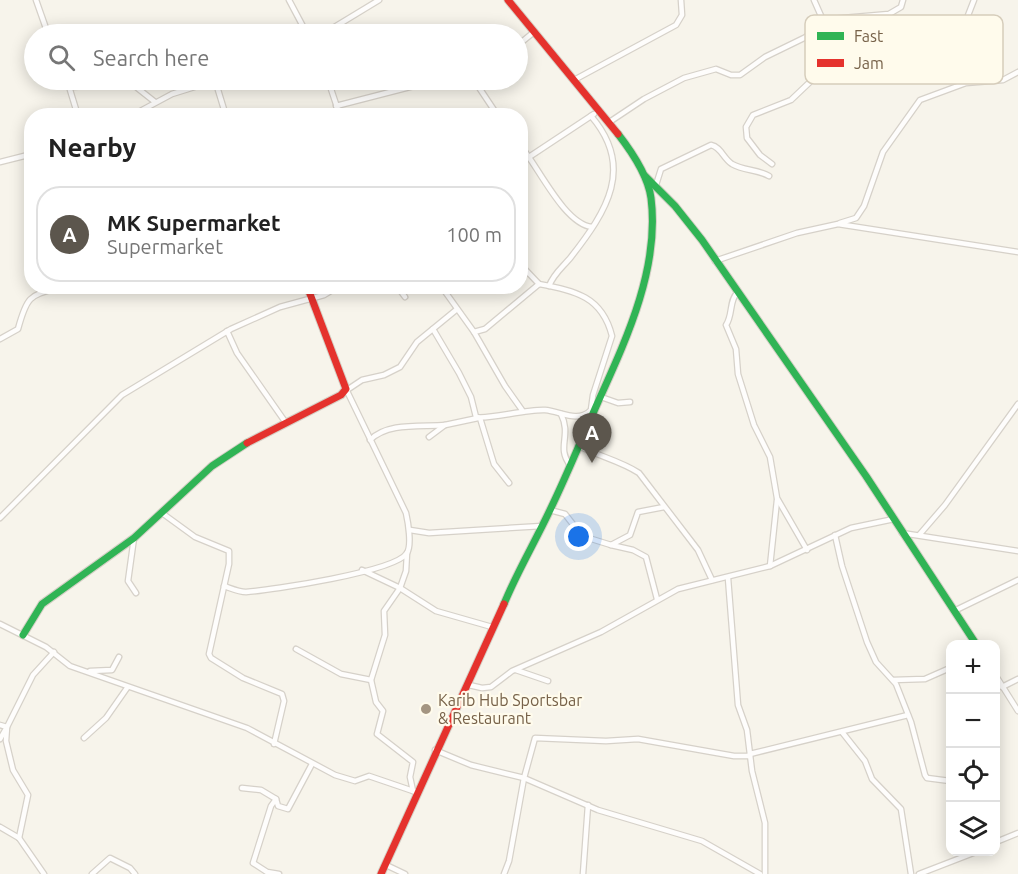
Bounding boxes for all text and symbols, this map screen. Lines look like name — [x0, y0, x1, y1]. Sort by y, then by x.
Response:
legend — [805, 15, 1003, 84]
search box — [24, 24, 528, 90]
text: Fast — [854, 27, 884, 45]
icon: search — [45, 41, 78, 74]
text: Search here — [93, 45, 209, 70]
text: Jam — [854, 54, 884, 72]
text: Nearby — [48, 133, 136, 162]
text: MK Supermarket — [107, 210, 280, 235]
text: A — [62, 223, 77, 246]
text: 100 m — [446, 223, 502, 246]
text: Supermarket — [107, 235, 223, 258]
pin: A — [572, 414, 612, 463]
your location — [564, 522, 593, 551]
map controls — [946, 640, 1000, 856]
button: + — [946, 640, 1000, 694]
place label: Karib Hub Sportsbar & Restaurant — [438, 691, 582, 727]
button: − — [946, 694, 1000, 748]
marker: Karib Hub Sportsbar & Restaurant — [419, 702, 433, 716]
button: locate — [946, 748, 1000, 802]
button: layers — [946, 802, 1000, 856]

